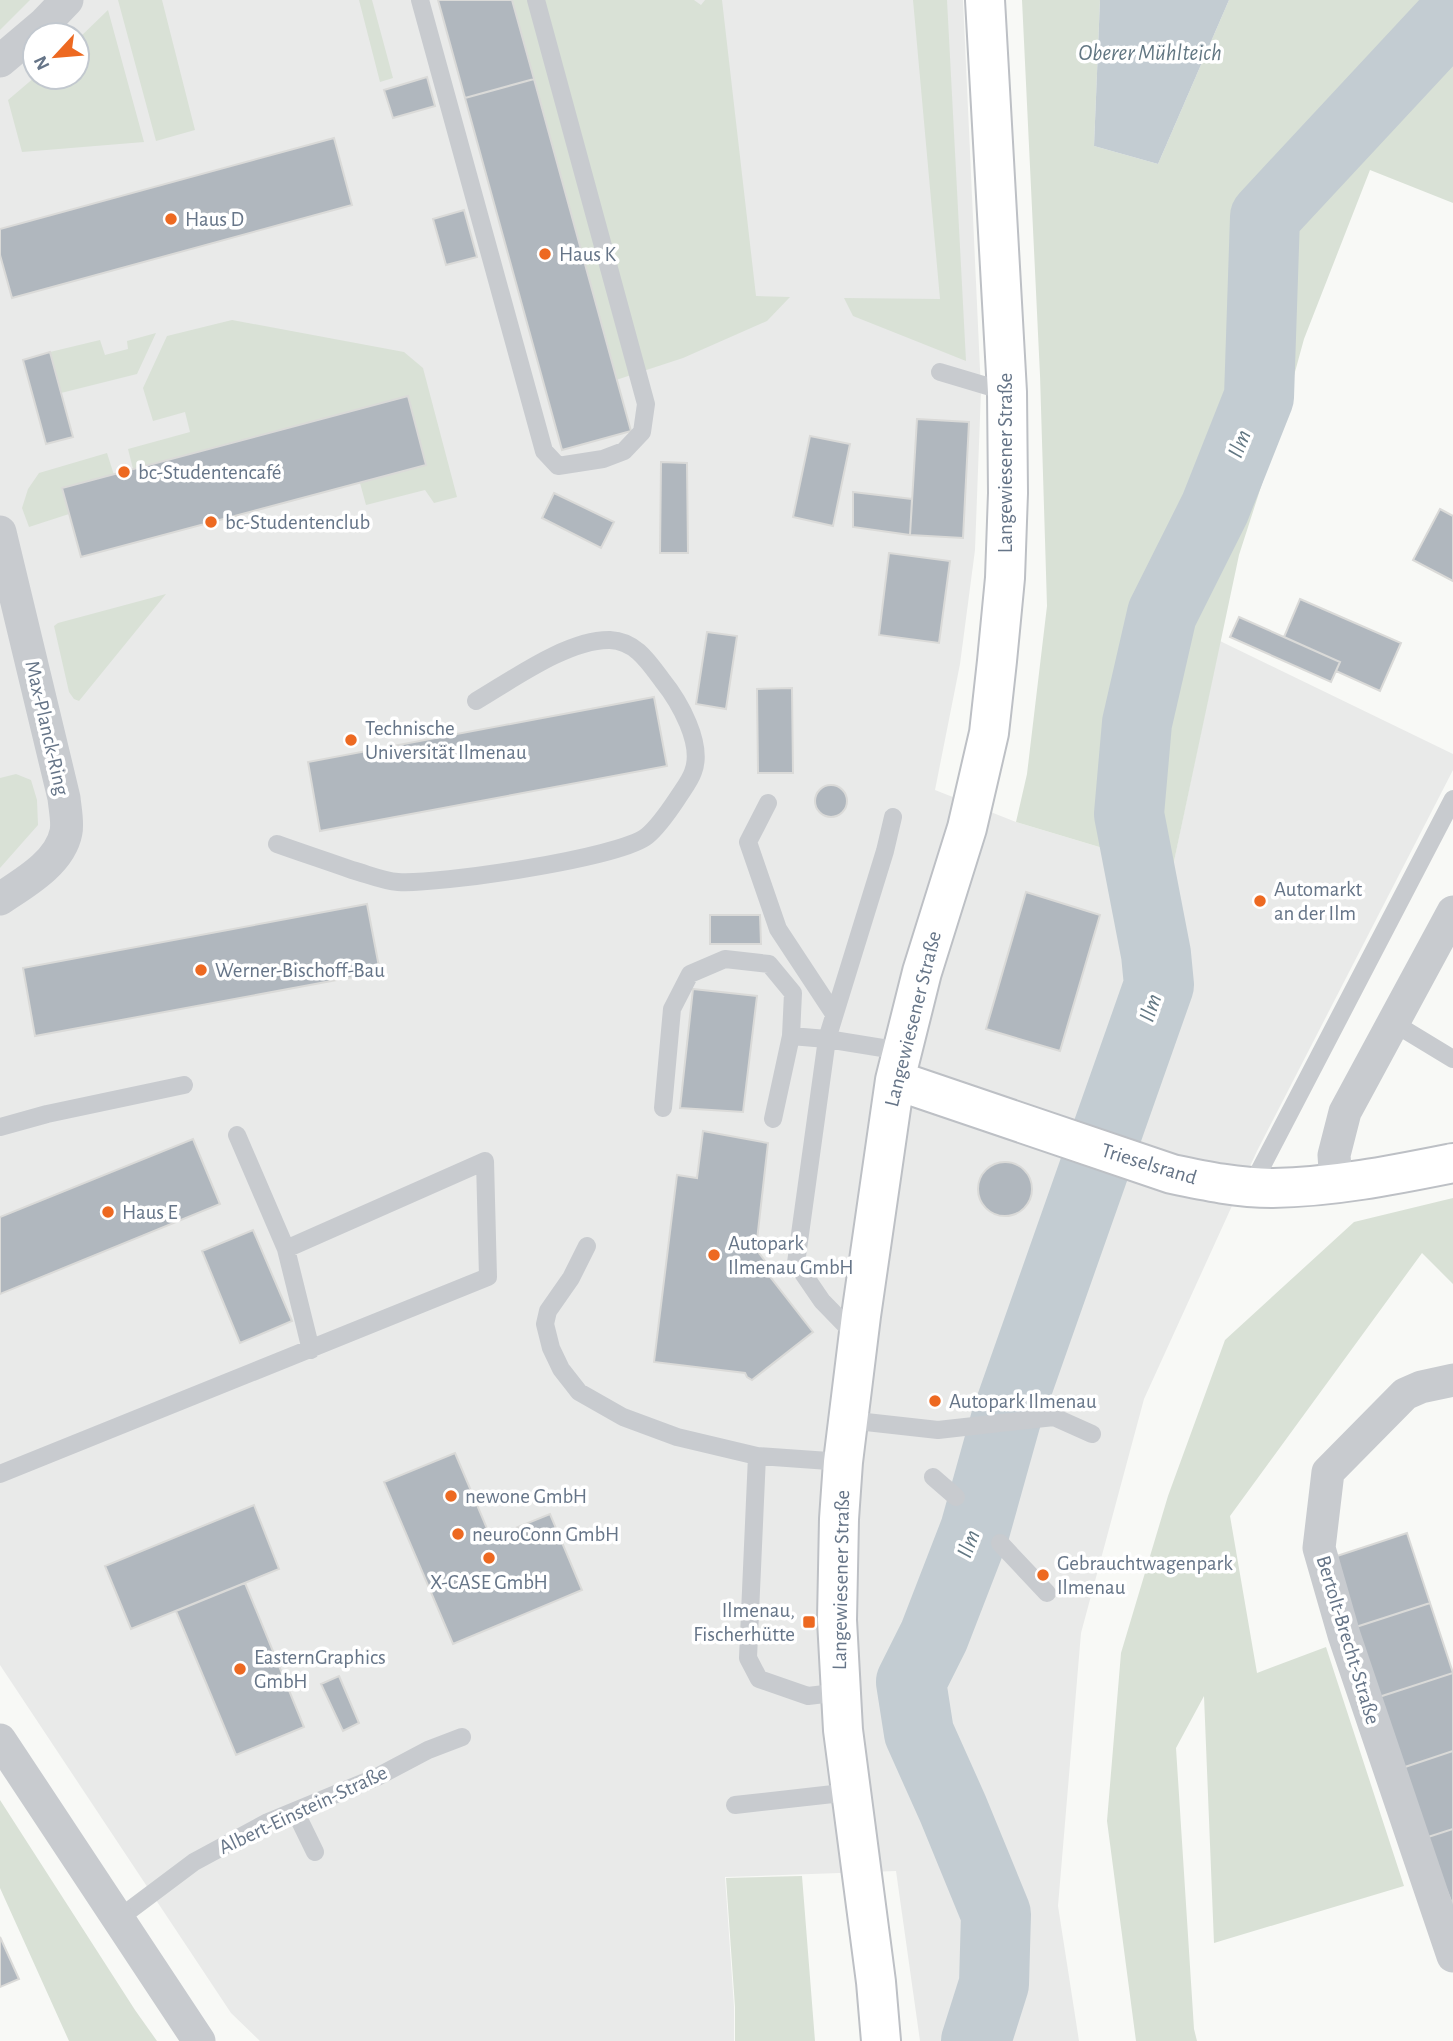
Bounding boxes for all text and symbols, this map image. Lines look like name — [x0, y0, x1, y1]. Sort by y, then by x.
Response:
north arrow — [21, 21, 91, 91]
water label: Oberer Mühlteich — [1078, 42, 1222, 65]
text: N — [31, 53, 54, 73]
place label: Haus D — [185, 209, 244, 230]
marker: Haus D — [163, 211, 179, 227]
place label: Haus K — [559, 244, 617, 265]
marker: Haus K — [537, 246, 553, 262]
street label: Langewiesener Straße — [995, 373, 1016, 553]
water label: Ilm — [1224, 427, 1256, 461]
place label: bc-Studentencafé — [138, 462, 282, 483]
marker: bc-Studentencafé — [116, 464, 132, 480]
place label: bc-Studentenclub — [225, 512, 370, 533]
marker: bc-Studentenclub — [203, 514, 219, 530]
street label: Max-Planck-Ring — [21, 659, 73, 798]
place label: Technische Universität Ilmenau — [365, 718, 527, 763]
marker: Technische Universität Ilmenau — [343, 732, 359, 748]
place label: Automarkt an der Ilm — [1274, 879, 1363, 924]
marker: Automarkt an der Ilm — [1252, 893, 1268, 909]
street label: Langewiesener Straße — [881, 929, 945, 1109]
place label: Werner-Bischoff-Bau — [215, 960, 385, 981]
marker: Werner-Bischoff-Bau — [193, 962, 209, 978]
water label: Ilm — [1136, 991, 1166, 1025]
street label: Trieselsrand — [1099, 1140, 1199, 1189]
place label: Haus E — [122, 1202, 178, 1223]
marker: Haus E — [100, 1204, 116, 1220]
place label: Autopark Ilmenau GmbH — [728, 1233, 854, 1278]
marker: Autopark Ilmenau GmbH — [706, 1247, 722, 1263]
place label: Autopark Ilmenau — [949, 1391, 1097, 1412]
marker: Autopark Ilmenau — [927, 1393, 943, 1409]
place label: newone GmbH — [465, 1486, 587, 1507]
marker: newone GmbH — [443, 1488, 459, 1504]
street label: Langewiesener Straße — [829, 1490, 853, 1670]
place label: neuroConn GmbH — [472, 1524, 619, 1545]
marker: neuroConn GmbH — [450, 1526, 466, 1542]
water label: Ilm — [953, 1527, 985, 1561]
marker: X-CASE GmbH — [481, 1550, 497, 1566]
place label: Gebrauchtwagenpark Ilmenau — [1057, 1553, 1233, 1598]
street label: Bertolt-Brecht-Straße — [1312, 1553, 1384, 1727]
marker: Gebrauchtwagenpark Ilmenau — [1035, 1567, 1051, 1583]
place label: X-CASE GmbH — [430, 1572, 548, 1593]
place label: Ilmenau, Fischerhütte — [693, 1600, 795, 1645]
marker: Ilmenau, Fischerhütte — [801, 1614, 817, 1630]
place label: EasternGraphics GmbH — [254, 1647, 386, 1692]
marker: EasternGraphics GmbH — [232, 1661, 248, 1677]
street label: Albert-Einstein-Straße — [216, 1762, 390, 1858]

